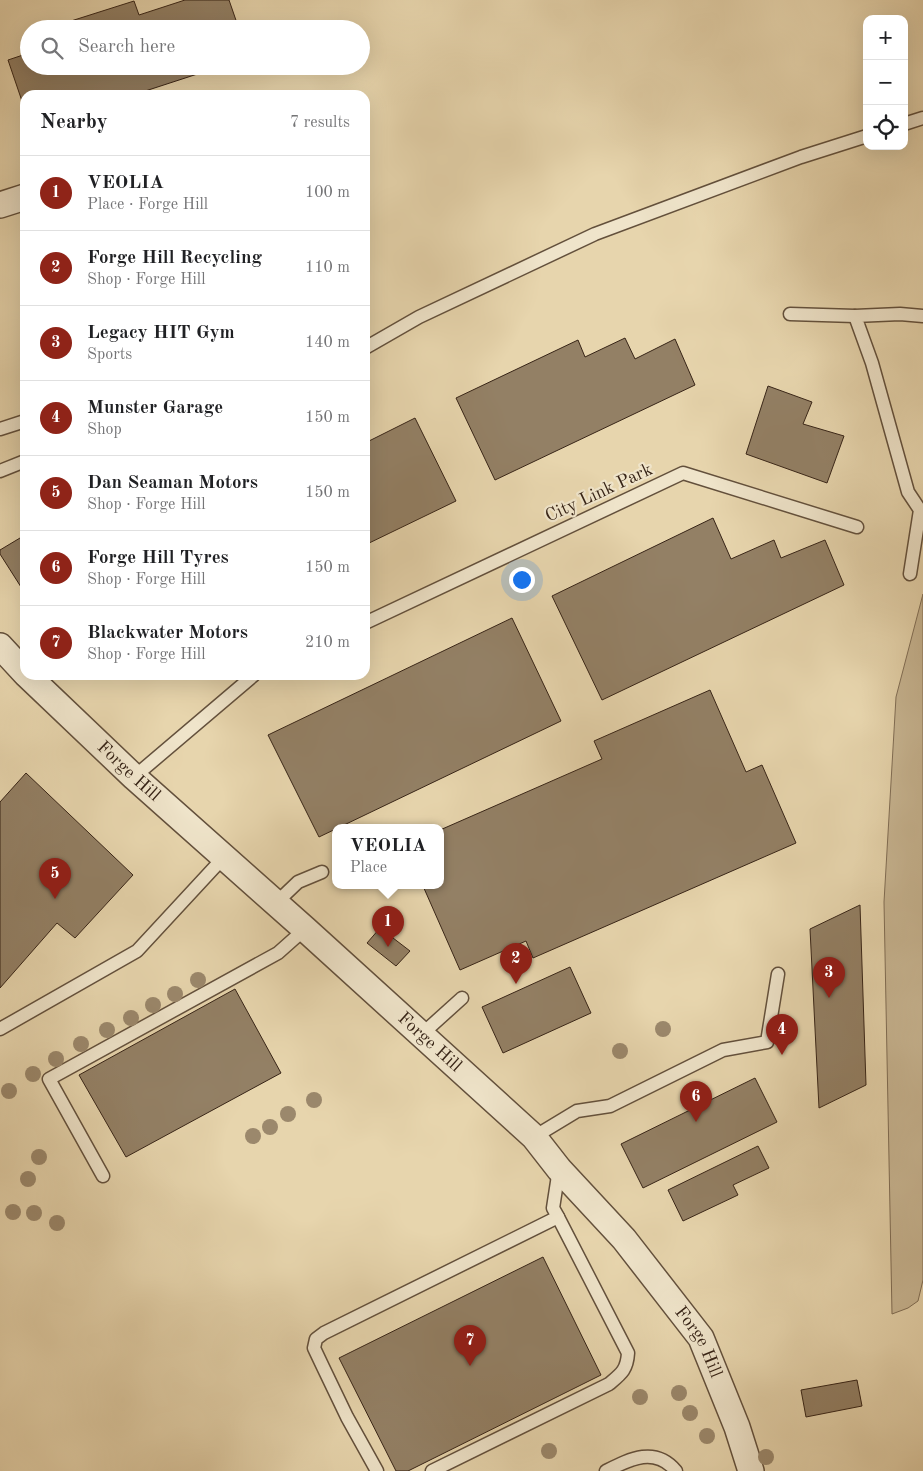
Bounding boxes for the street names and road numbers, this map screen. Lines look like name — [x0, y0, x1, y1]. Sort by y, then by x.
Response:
street label: City Link Park — [543, 460, 655, 526]
street label: Forge Hill — [94, 738, 164, 805]
street label: Forge Hill — [394, 1009, 465, 1076]
street label: Forge Hill — [671, 1303, 725, 1380]

